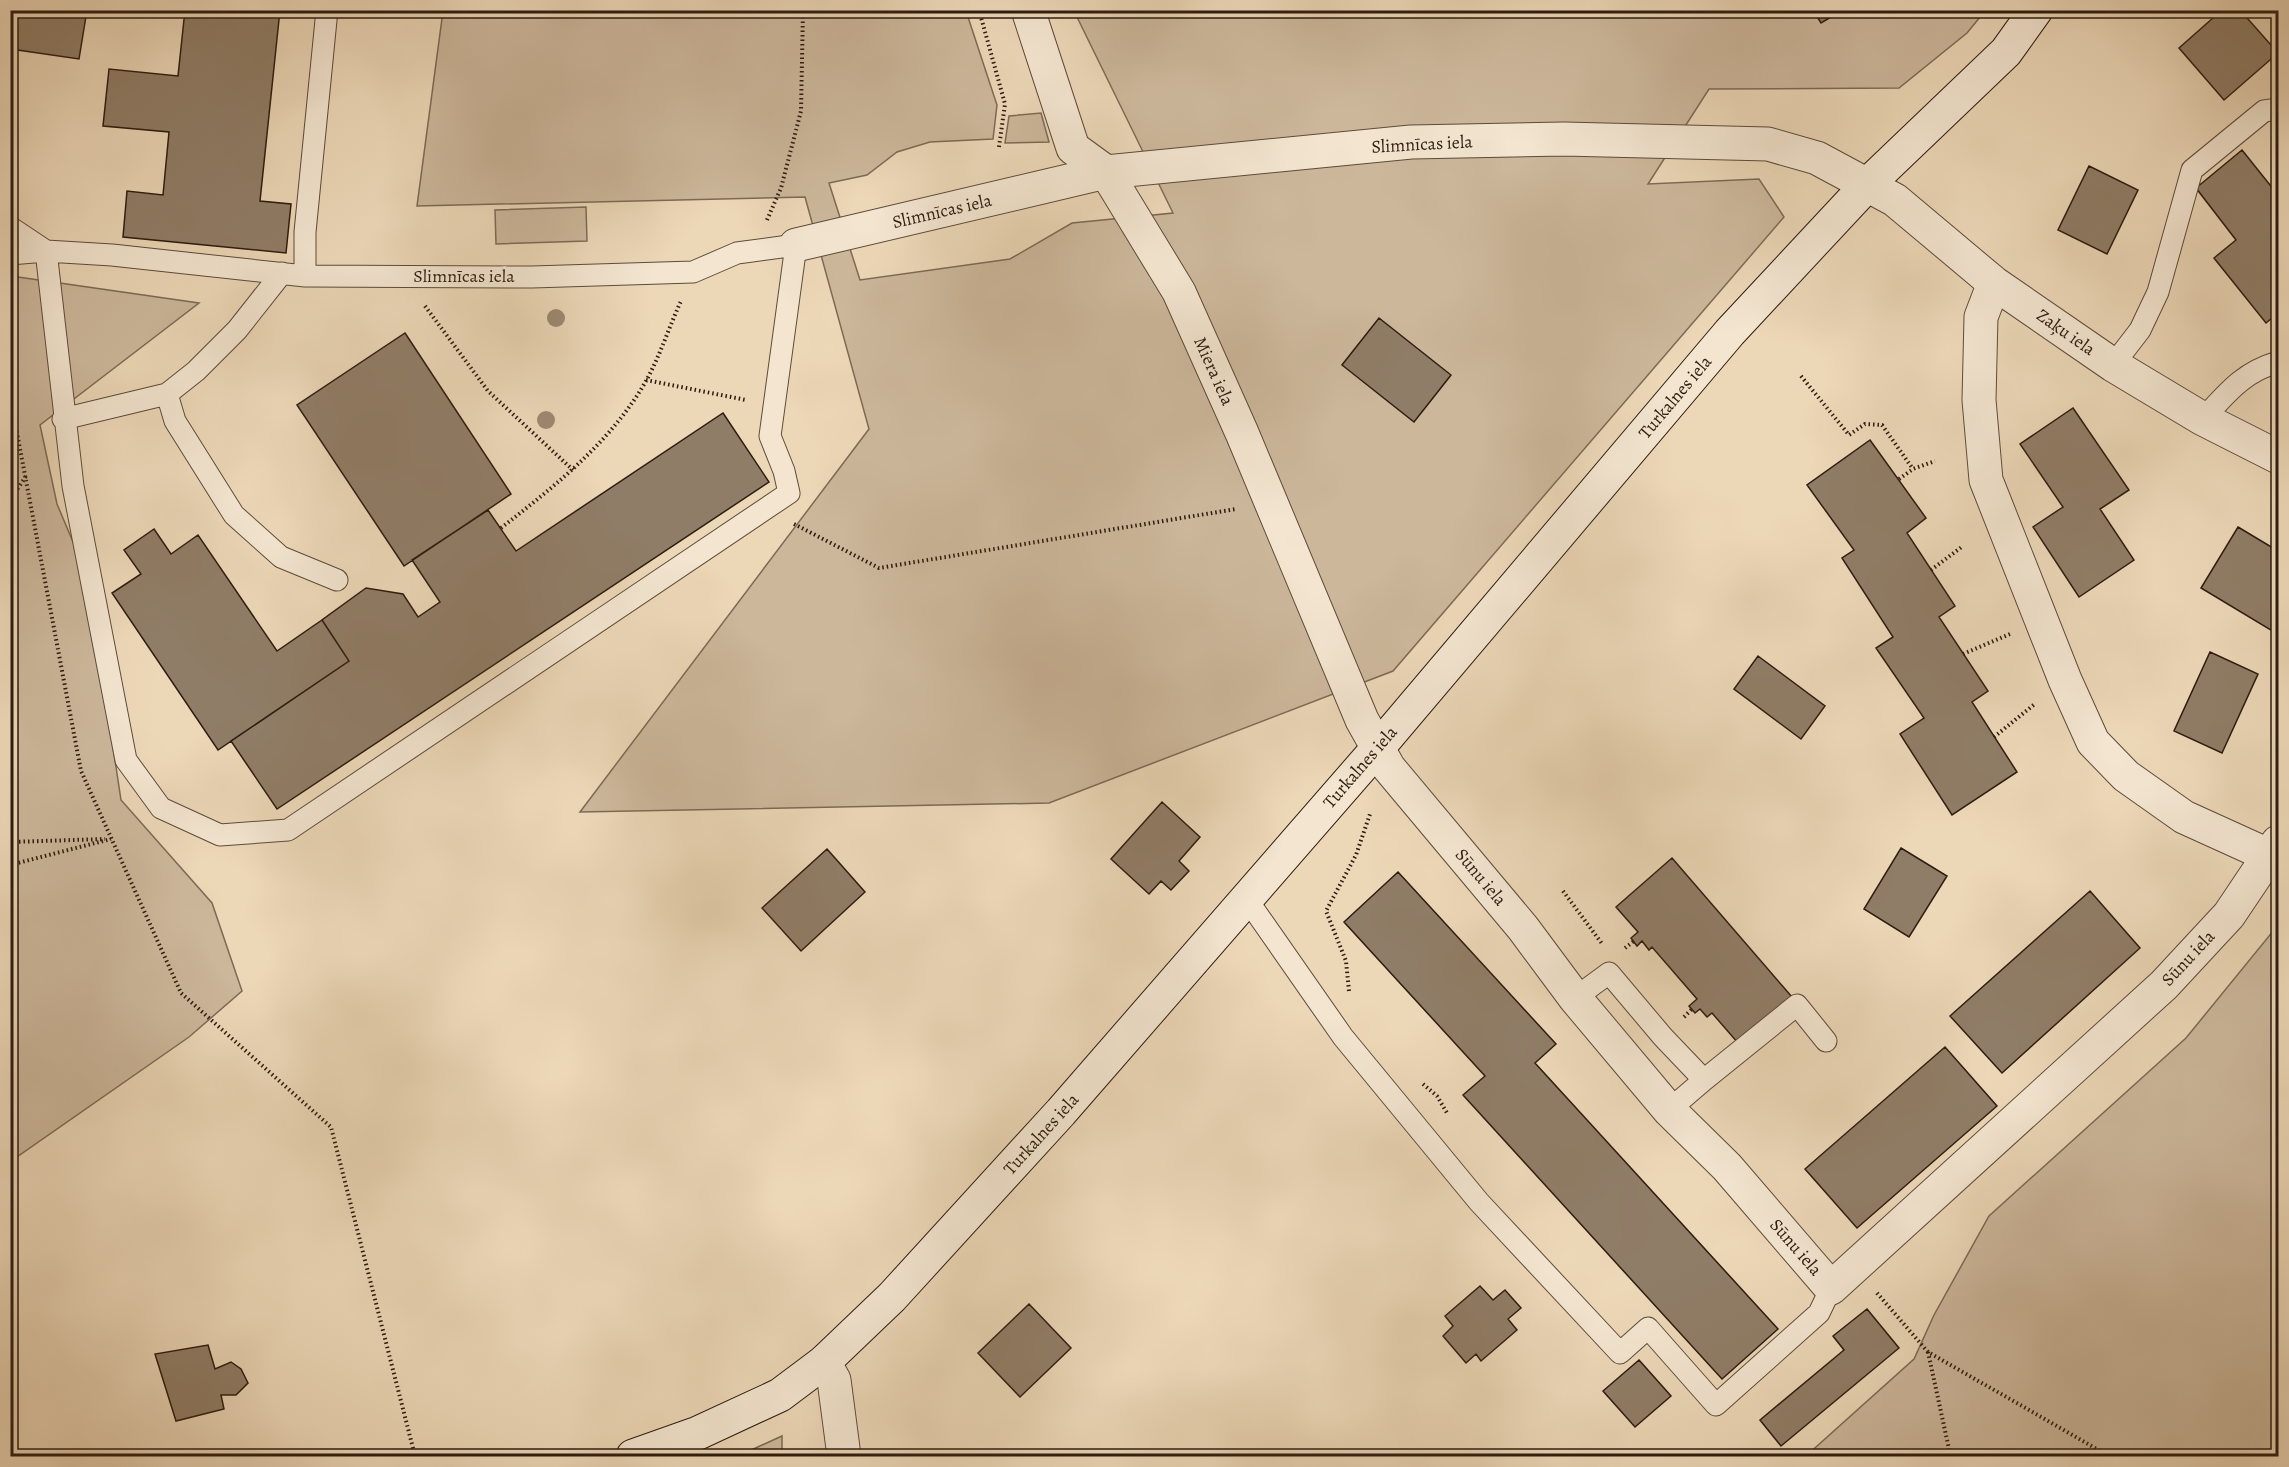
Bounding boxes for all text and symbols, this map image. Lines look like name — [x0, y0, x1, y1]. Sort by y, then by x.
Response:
street label: Slimnīcas iela — [1371, 129, 1474, 159]
street label: Slimnīcas iela — [890, 188, 995, 234]
street label: Slimnīcas iela — [413, 264, 515, 288]
street label: Zaķu iela — [2032, 303, 2101, 361]
street label: Miera iela — [1188, 333, 1240, 410]
street label: Turkalnes iela — [1633, 350, 1717, 444]
street label: Turkalnes iela — [1318, 720, 1403, 813]
street label: Sūnu iela — [1450, 843, 1513, 911]
street label: Sūnu iela — [2156, 924, 2221, 991]
street label: Turkalnes iela — [998, 1088, 1084, 1180]
street label: Sūnu iela — [1765, 1213, 1828, 1281]

